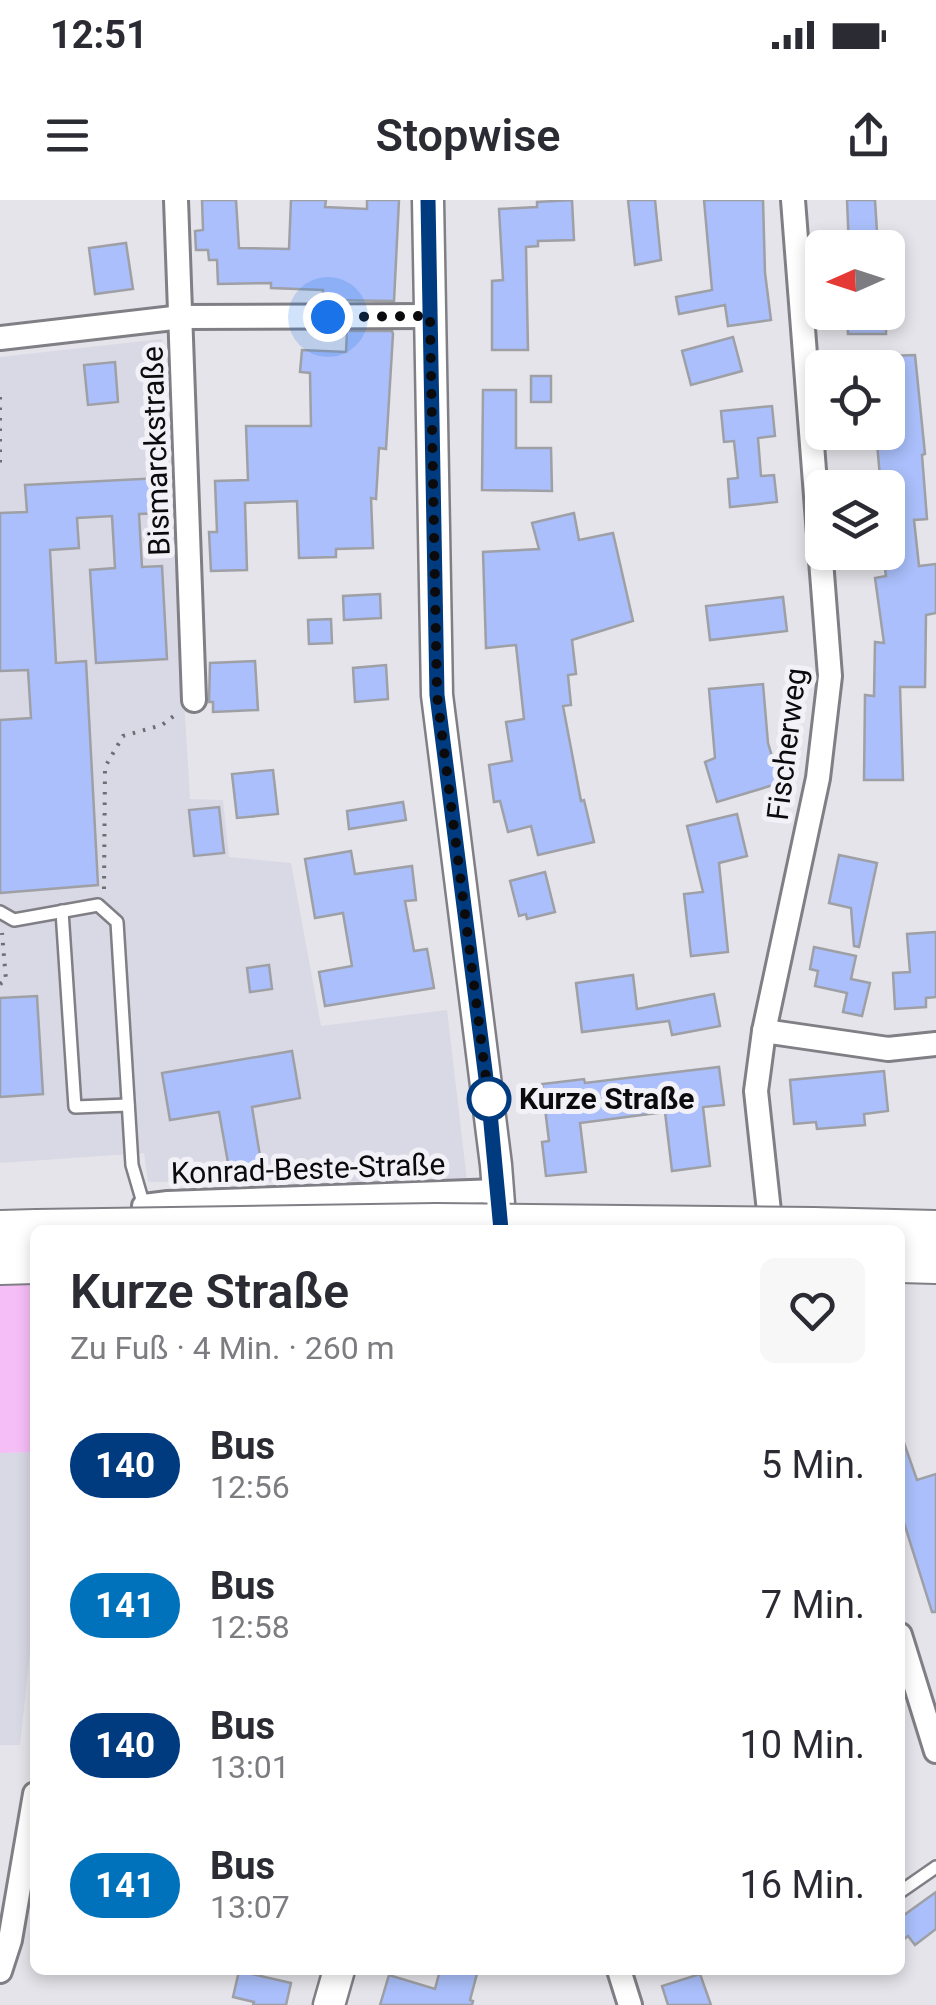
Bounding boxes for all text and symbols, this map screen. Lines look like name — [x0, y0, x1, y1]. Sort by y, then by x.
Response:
text: 12:51 — [50, 13, 148, 57]
icon: menu — [40, 108, 95, 163]
icon: share — [841, 108, 896, 163]
text: Stopwise — [375, 109, 561, 162]
north arrow — [805, 230, 905, 330]
map controls — [805, 230, 905, 570]
your location — [303, 292, 353, 342]
street label: Bismarckstraße — [134, 346, 177, 556]
button: locate — [805, 350, 905, 450]
button: layers — [805, 470, 905, 570]
street label: Fischerweg — [760, 666, 813, 822]
marker: Kurze Straße — [468, 1078, 510, 1120]
place label: Kurze Straße — [519, 1081, 695, 1116]
street label: Konrad-Beste-Straße — [170, 1146, 446, 1191]
button: heart — [760, 1258, 865, 1363]
text: Kurze Straße — [70, 1263, 349, 1320]
text: Zu Fuß · 4 Min. · 260 m — [70, 1329, 395, 1367]
text: Bus — [210, 1424, 275, 1468]
text: 5 Min. — [761, 1443, 865, 1487]
text: 140 — [95, 1445, 155, 1486]
text: 12:56 — [210, 1468, 290, 1506]
text: Bus — [210, 1564, 275, 1608]
text: 7 Min. — [761, 1583, 865, 1627]
text: 141 — [95, 1585, 155, 1626]
text: 12:58 — [210, 1608, 290, 1646]
text: Bus — [210, 1704, 275, 1748]
text: 10 Min. — [739, 1723, 865, 1767]
text: 140 — [95, 1725, 155, 1766]
text: 13:01 — [210, 1748, 290, 1786]
text: Bus — [210, 1844, 275, 1888]
text: 16 Min. — [739, 1863, 865, 1907]
text: 141 — [95, 1865, 155, 1906]
text: 13:07 — [210, 1888, 290, 1926]

